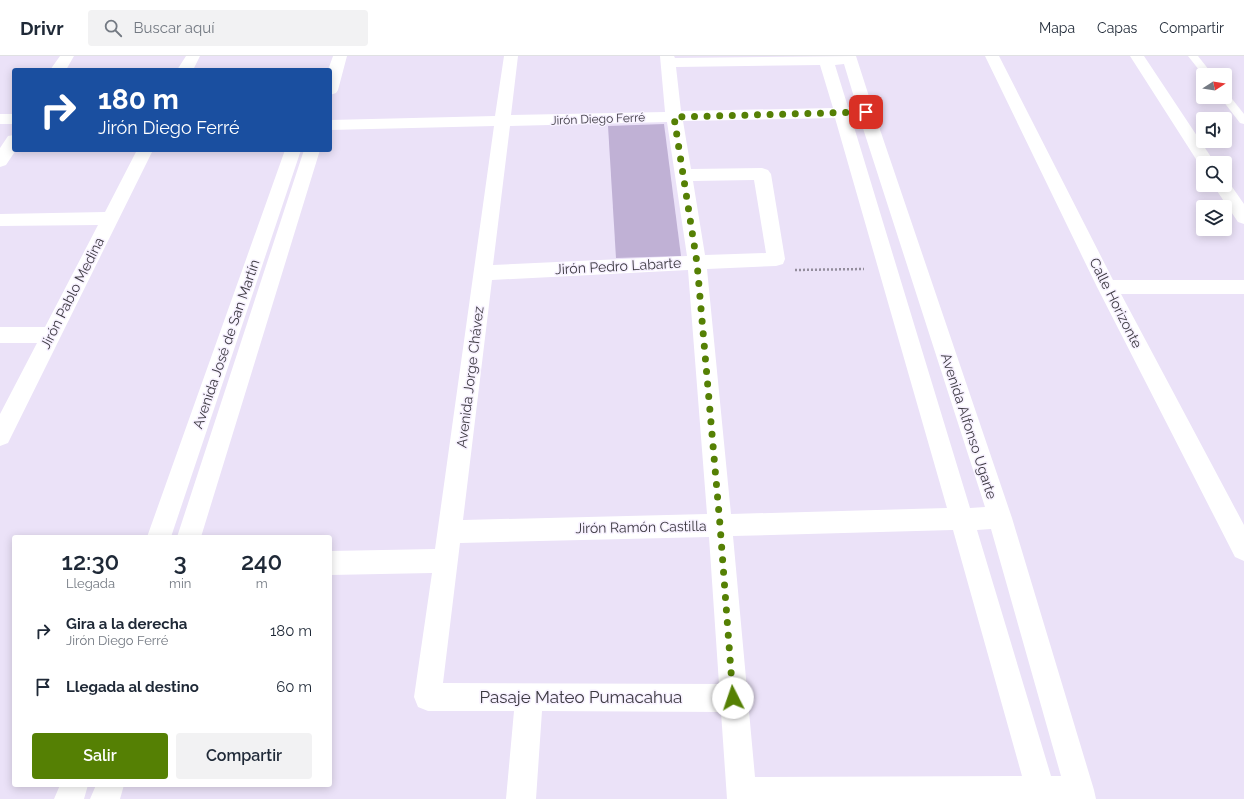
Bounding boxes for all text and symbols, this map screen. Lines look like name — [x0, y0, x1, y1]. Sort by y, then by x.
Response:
search box — [88, 10, 368, 46]
text: Drivr — [20, 17, 64, 39]
icon: search — [102, 17, 124, 39]
text: Buscar aquí — [134, 19, 214, 37]
text: Mapa — [1039, 20, 1075, 36]
text: Capas — [1097, 20, 1137, 36]
text: Compartir — [1159, 20, 1224, 36]
north arrow — [1196, 68, 1232, 104]
map controls — [1196, 68, 1232, 236]
text: 180 m — [98, 83, 179, 116]
icon: right — [32, 84, 84, 136]
pin — [849, 95, 883, 129]
icon: arrive — [855, 101, 877, 123]
street label: Jirón Diego Ferré — [551, 110, 645, 128]
button: sound — [1196, 112, 1232, 148]
text: Jirón Diego Ferré — [98, 117, 240, 138]
button: search — [1196, 156, 1232, 192]
button: layers — [1196, 200, 1232, 236]
street label: Jirón Pablo Medina — [37, 235, 107, 351]
street label: Jirón Pedro Labarte — [554, 255, 682, 277]
street label: Calle Horizonte — [1086, 255, 1146, 351]
street label: Avenida José de San Martín — [190, 257, 262, 431]
street label: Avenida Jorge Chávez — [453, 305, 487, 449]
street label: Avenida Alfonso Ugarte — [938, 351, 1000, 501]
street label: Jirón Ramón Castilla — [575, 518, 707, 536]
text: 12:30 — [62, 547, 119, 576]
text: 3 — [174, 547, 187, 576]
text: 240 — [241, 547, 282, 576]
text: Llegada — [66, 576, 115, 591]
text: min — [169, 576, 191, 591]
text: m — [256, 576, 268, 591]
text: Gira a la derecha — [66, 615, 187, 633]
icon: right — [32, 620, 54, 642]
text: 180 m — [270, 622, 312, 640]
text: Jirón Diego Ferré — [66, 633, 168, 648]
icon: arrive — [32, 676, 54, 698]
position arrow — [712, 677, 754, 719]
text: Llegada al destino — [66, 678, 199, 696]
text: 60 m — [276, 678, 312, 696]
street label: Pasaje Mateo Pumacahua — [480, 687, 682, 707]
button: Salir — [32, 733, 168, 779]
button: Compartir — [176, 733, 312, 779]

